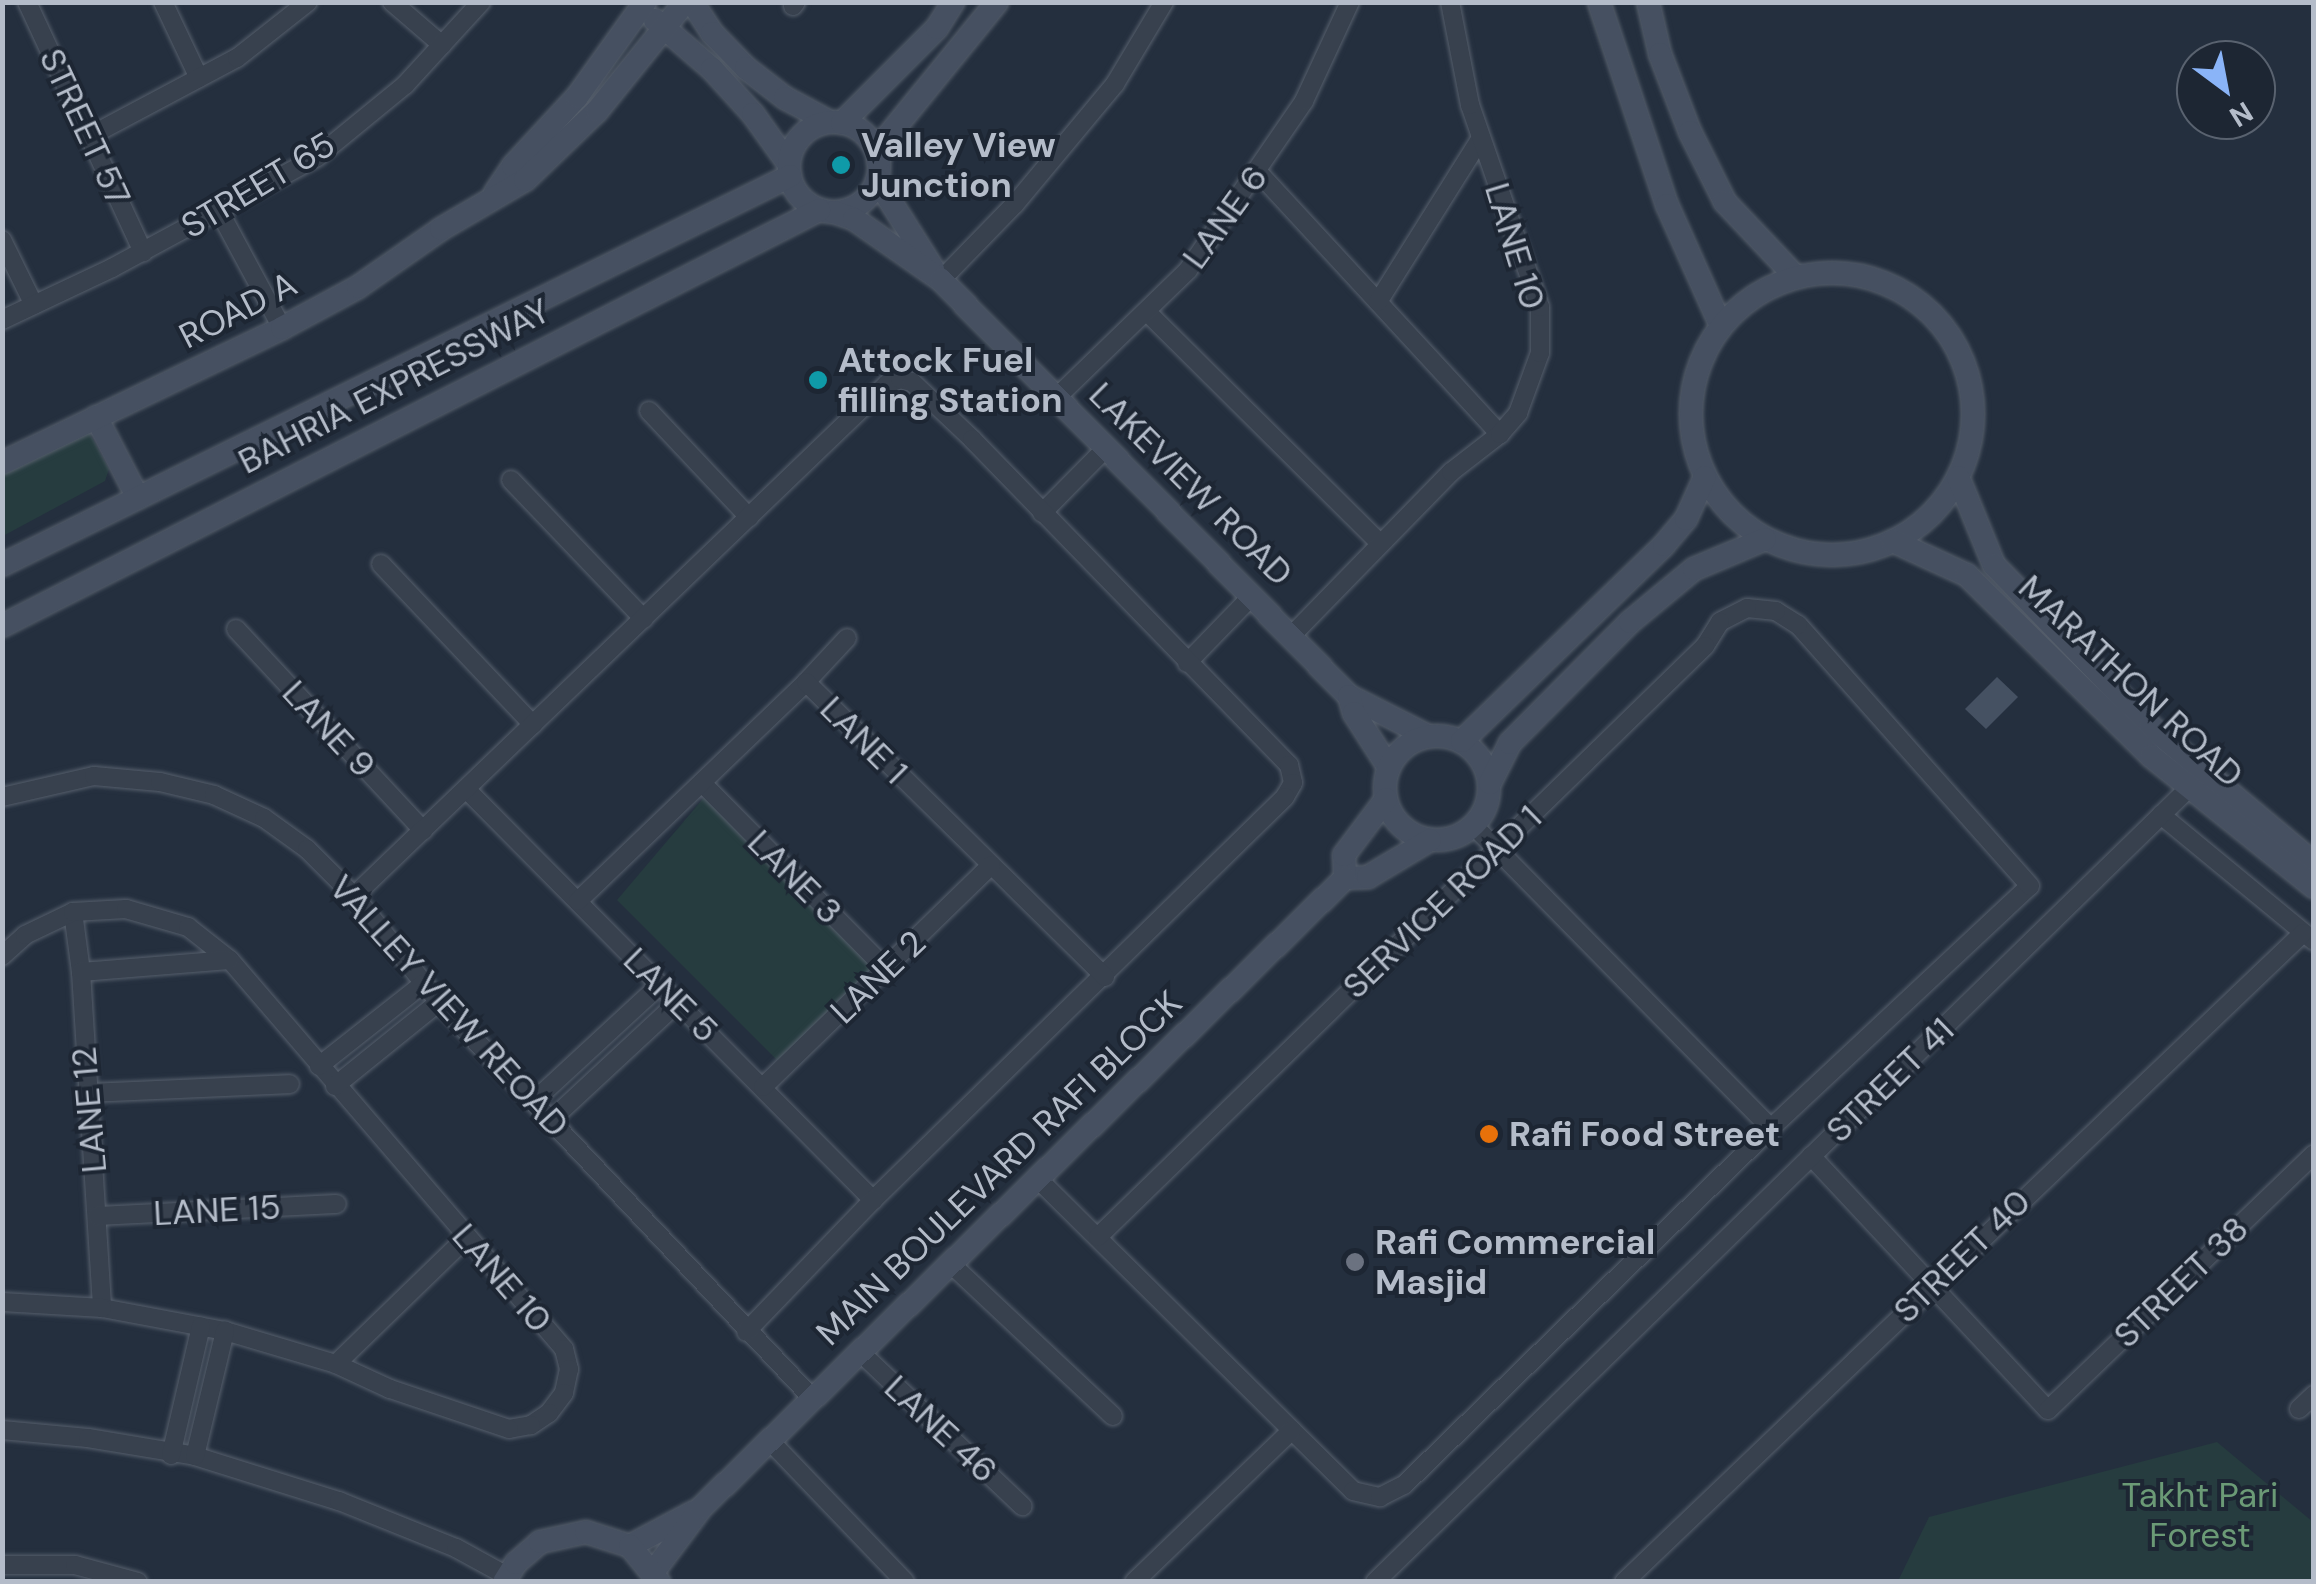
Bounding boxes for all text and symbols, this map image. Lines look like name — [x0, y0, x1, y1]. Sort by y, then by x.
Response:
north arrow — [2176, 40, 2276, 140]
street label: STREET 57 — [30, 42, 140, 212]
text: N — [2223, 93, 2260, 135]
street label: STREET 65 — [174, 123, 342, 247]
place label: Valley View Junction — [861, 124, 1056, 206]
marker: Valley View Junction — [830, 154, 852, 176]
street label: LANE 6 — [1174, 157, 1276, 277]
street label: LANE 10 — [1476, 178, 1554, 314]
street label: ROAD A — [172, 263, 304, 357]
street label: BAHRIA EXPRESSWAY — [231, 289, 557, 483]
place label: Attock Fuel filling Station — [838, 339, 1063, 421]
marker: Attock Fuel filling Station — [807, 369, 829, 391]
street label: LAKEVIEW ROAD — [1081, 374, 1301, 594]
street label: MARATHON ROAD — [2010, 566, 2252, 796]
street label: LANE 9 — [274, 672, 384, 786]
street label: LANE 1 — [812, 688, 916, 792]
street label: SERVICE ROAD 1 — [1334, 797, 1550, 1007]
street label: LANE 3 — [739, 821, 851, 933]
street label: VALLEY VIEW REOAD — [321, 867, 577, 1145]
street label: LANE 2 — [822, 922, 934, 1032]
street label: LANE 5 — [615, 939, 727, 1051]
street label: MAIN BOULEVARD RAFI BLOCK — [808, 982, 1190, 1354]
street label: STREET 41 — [1818, 1009, 1962, 1151]
street label: LANE 12 — [63, 1045, 115, 1175]
place label: Rafi Food Street — [1509, 1113, 1780, 1155]
marker: Rafi Food Street — [1478, 1123, 1500, 1145]
street label: STREET 40 — [1885, 1181, 2039, 1331]
street label: LANE 15 — [152, 1186, 282, 1234]
street label: STREET 38 — [2105, 1208, 2257, 1356]
street label: LANE 10 — [444, 1215, 560, 1341]
place label: Rafi Commercial Masjid — [1375, 1221, 1655, 1303]
marker: Rafi Commercial Masjid — [1344, 1251, 1366, 1273]
street label: LANE 46 — [876, 1367, 1006, 1491]
park label: Takht Pari Forest — [2122, 1474, 2278, 1556]

